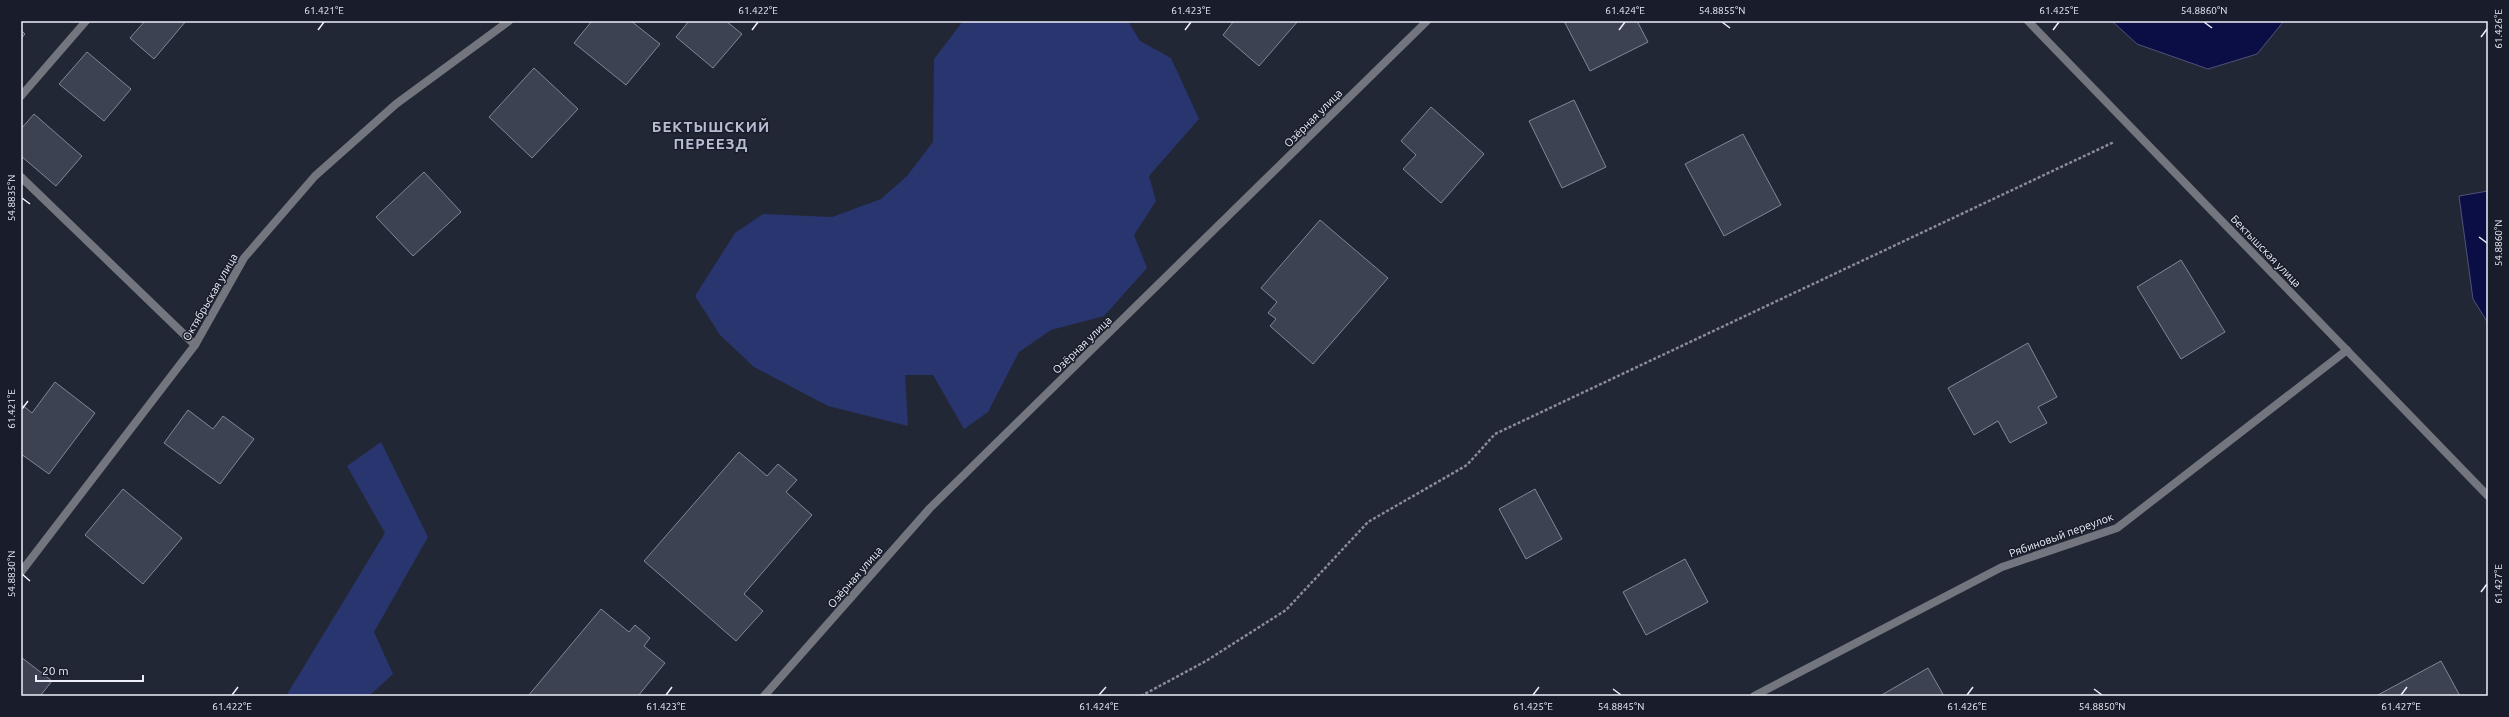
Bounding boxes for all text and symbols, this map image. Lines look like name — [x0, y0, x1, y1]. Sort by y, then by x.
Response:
text: 61.421°E — [304, 5, 344, 16]
text: 61.422°E — [738, 5, 778, 16]
text: 61.423°E — [1171, 5, 1211, 16]
text: 61.424°E — [1605, 5, 1645, 16]
text: 54.8855°N — [1699, 5, 1745, 16]
text: 61.425°E — [2039, 5, 2079, 16]
text: 54.8860°N — [2181, 5, 2227, 16]
text: 61.426°E — [2493, 9, 2504, 49]
street label: Озёрная улица — [1282, 87, 1344, 149]
district label: БЕКТЫШСКИЙ ПЕРЕЕЗД — [652, 117, 770, 152]
text: 54.8835°N — [6, 175, 17, 221]
street label: Бектышская улица — [2229, 212, 2303, 290]
text: 54.8860°N — [2493, 220, 2504, 266]
street label: Октябрьская улица — [180, 251, 240, 343]
street label: Озёрная улица — [1050, 314, 1114, 376]
text: 61.421°E — [6, 389, 17, 429]
street label: Рябиновый переулок — [2007, 510, 2115, 559]
street label: Озёрная улица — [825, 544, 885, 610]
text: 54.8830°N — [6, 551, 17, 597]
text: 61.427°E — [2493, 564, 2504, 604]
scale bar — [36, 657, 143, 683]
text: 20 m — [42, 664, 69, 677]
text: 61.422°E — [212, 701, 252, 712]
text: 61.423°E — [646, 701, 686, 712]
text: 61.424°E — [1079, 701, 1119, 712]
text: 61.425°E — [1513, 701, 1553, 712]
text: 54.8845°N — [1598, 701, 1644, 712]
text: 61.426°E — [1947, 701, 1987, 712]
text: 54.8850°N — [2079, 701, 2125, 712]
text: 61.427°E — [2381, 701, 2421, 712]

